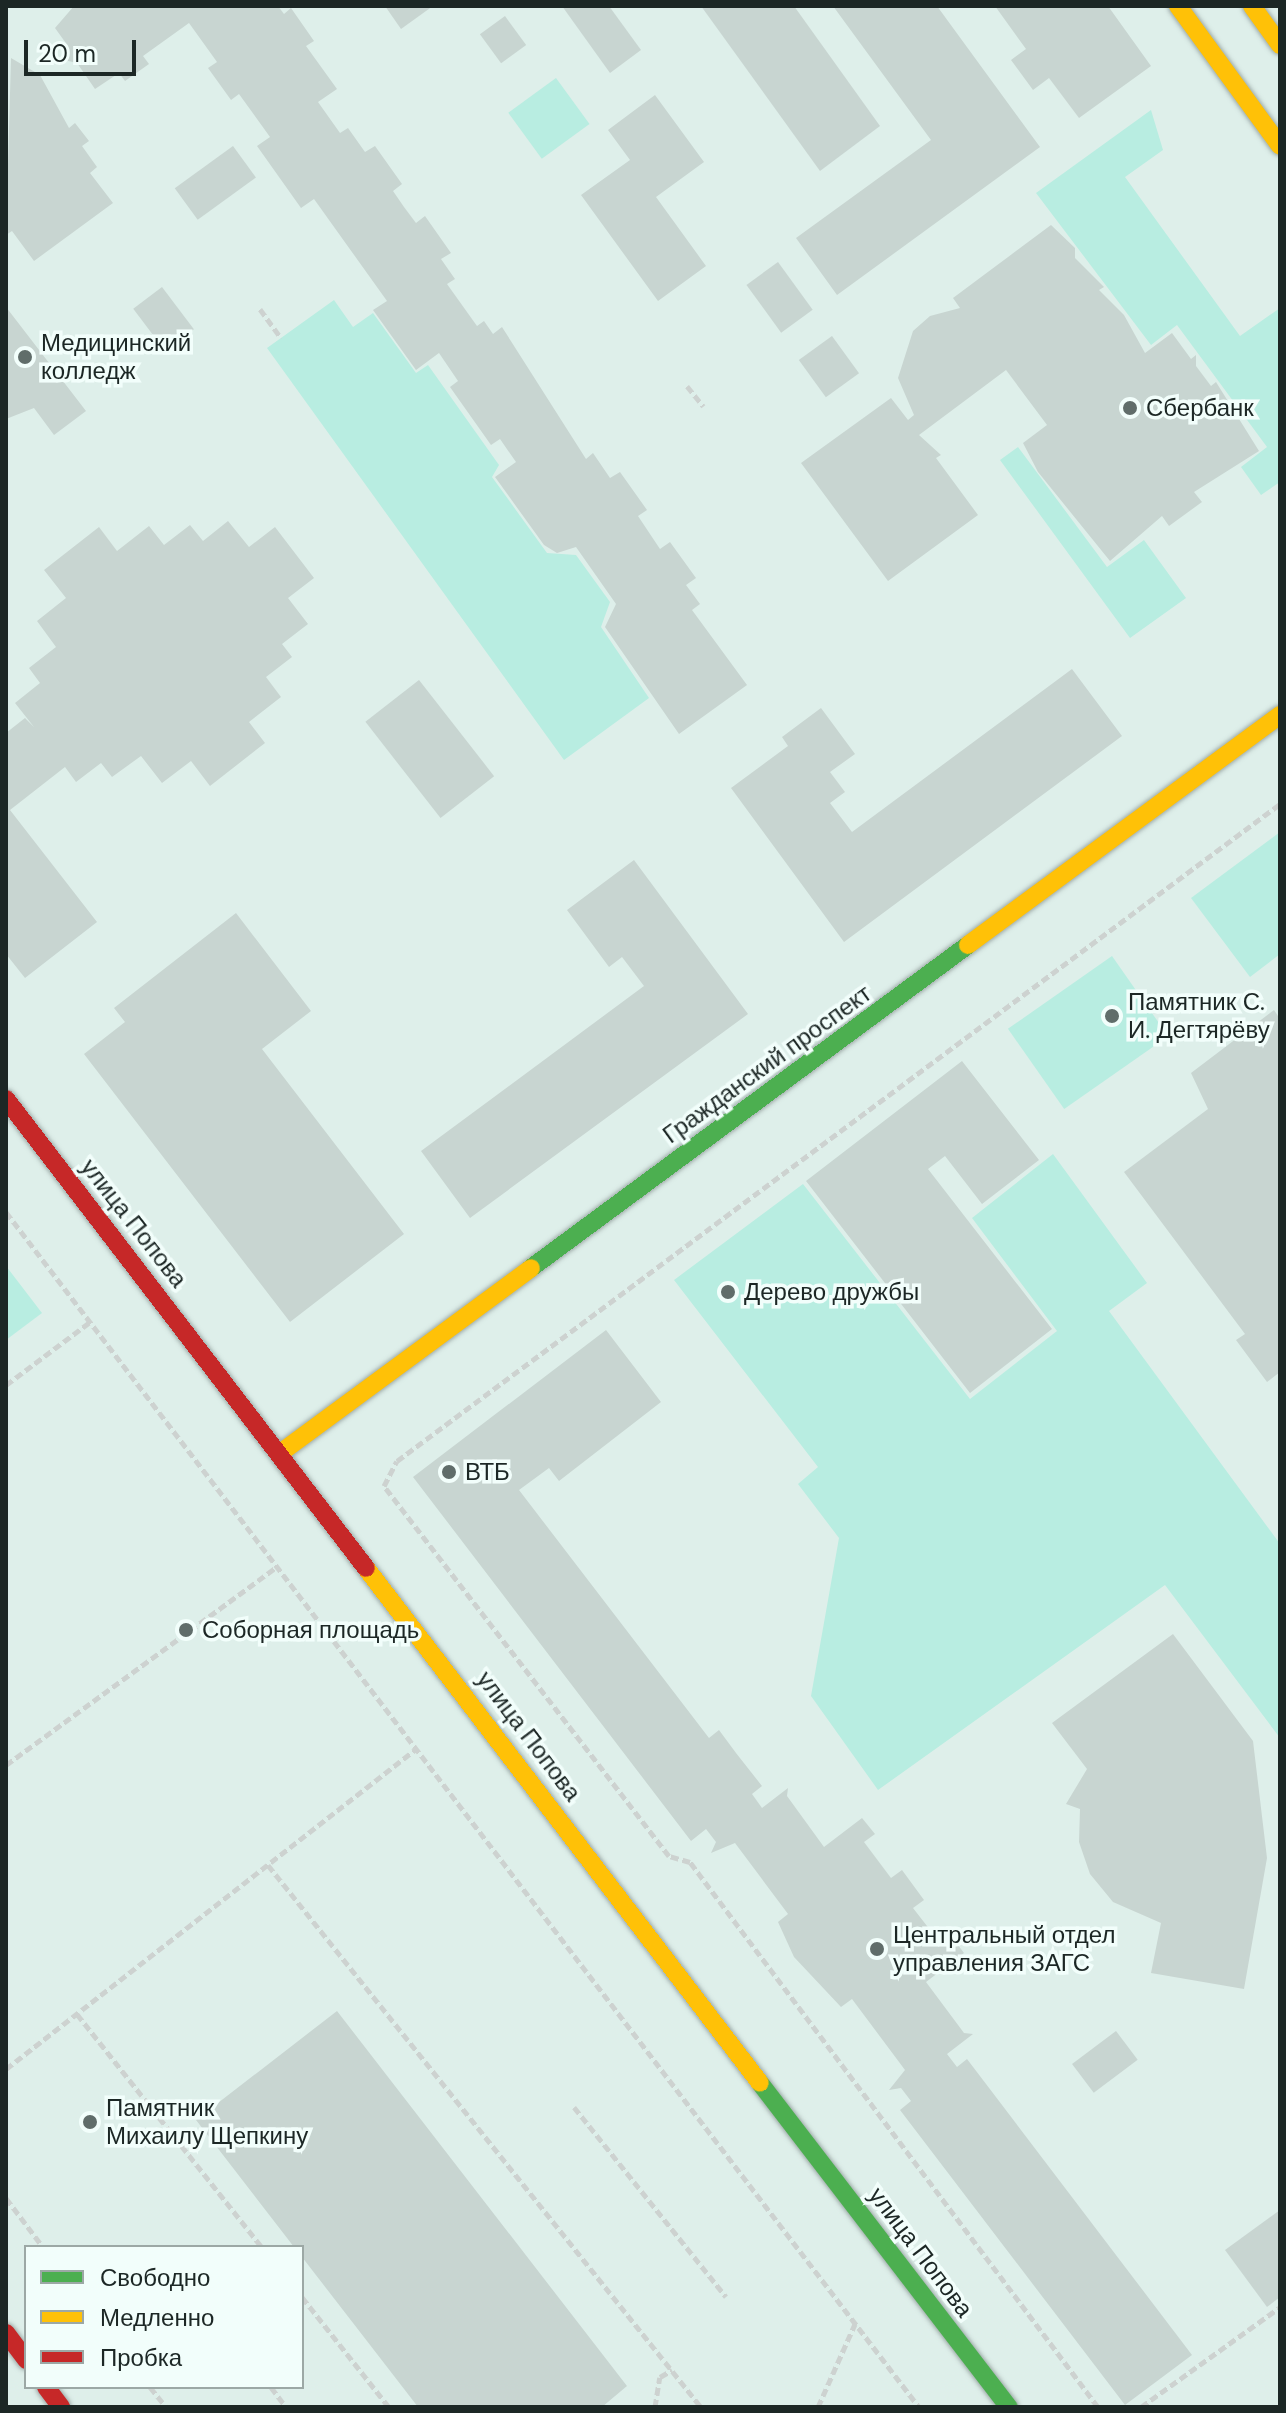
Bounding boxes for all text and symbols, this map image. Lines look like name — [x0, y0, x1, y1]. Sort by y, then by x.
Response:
scale bar — [28, 24, 140, 74]
text: 20 m — [38, 38, 96, 69]
place label: Медицинский колледж — [41, 329, 191, 385]
marker: Медицинский колледж — [16, 348, 34, 366]
place label: Сбербанк — [1146, 394, 1254, 422]
marker: Сбербанк — [1121, 399, 1139, 417]
street label: Гражданский проспект — [657, 979, 877, 1149]
place label: Памятник С. И. Дегтярёву — [1128, 988, 1270, 1044]
marker: Памятник С. И. Дегтярёву — [1103, 1007, 1121, 1025]
street label: улица Попова — [75, 1153, 193, 1293]
place label: Дерево дружбы — [744, 1278, 919, 1306]
marker: Дерево дружбы — [719, 1283, 737, 1301]
place label: ВТБ — [465, 1458, 510, 1486]
marker: ВТБ — [440, 1463, 458, 1481]
place label: Соборная площадь — [202, 1616, 419, 1644]
marker: Соборная площадь — [177, 1621, 195, 1639]
street label: улица Попова — [471, 1665, 587, 1807]
place label: Центральный отдел управления ЗАГС — [893, 1921, 1115, 1977]
marker: Центральный отдел управления ЗАГС — [868, 1940, 886, 1958]
place label: Памятник Михаилу Щепкину — [106, 2094, 308, 2150]
marker: Памятник Михаилу Щепкину — [81, 2113, 99, 2131]
street label: улица Попова — [863, 2181, 979, 2323]
legend — [24, 2245, 304, 2389]
text: Свободно — [100, 2262, 210, 2293]
text: Медленно — [100, 2302, 214, 2333]
text: Пробка — [100, 2342, 182, 2373]

